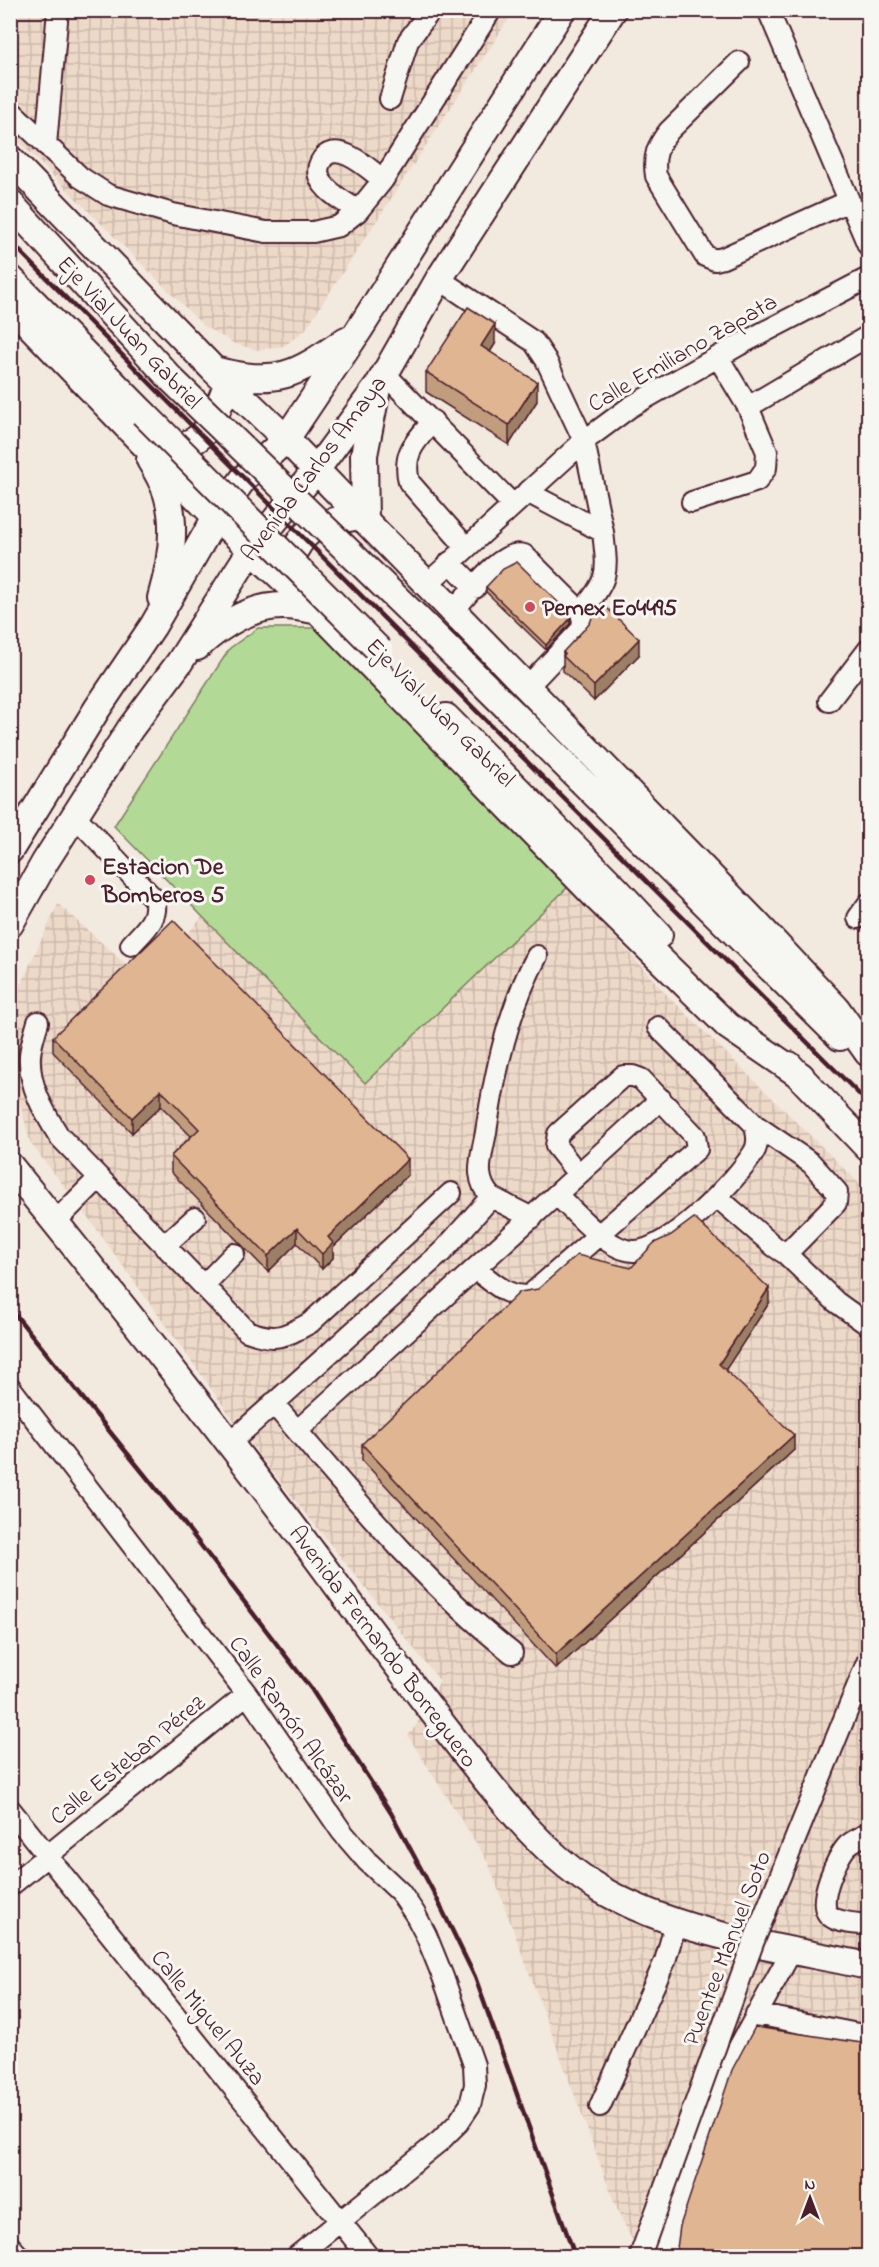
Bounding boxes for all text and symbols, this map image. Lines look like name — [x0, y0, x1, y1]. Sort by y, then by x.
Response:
street label: Eje Vial Juan Gabriel — [47, 249, 209, 419]
street label: Calle Emiliano Zapata — [582, 286, 785, 423]
street label: Avenida Carlos Amaya — [233, 369, 398, 571]
place label: Pemex E04495 — [542, 592, 677, 627]
marker: Pemex E04495 — [523, 600, 537, 614]
street label: Eje Vial Juan Gabriel — [356, 631, 522, 797]
place label: Estacion De Bomberos 5 — [101, 851, 225, 914]
marker: Estacion De Bomberos 5 — [83, 873, 97, 887]
street label: Avenida Fernando Borreguero — [279, 1519, 485, 1776]
street label: Calle Ramón Alcázar — [219, 1629, 361, 1812]
street label: Calle Esteban Pérez — [43, 1687, 215, 1835]
street label: Puentee Manuel Soto — [675, 1846, 782, 2052]
street label: Calle Miguel Auza — [141, 1943, 273, 2094]
north arrow — [780, 2168, 840, 2228]
text: N — [805, 2173, 816, 2197]

